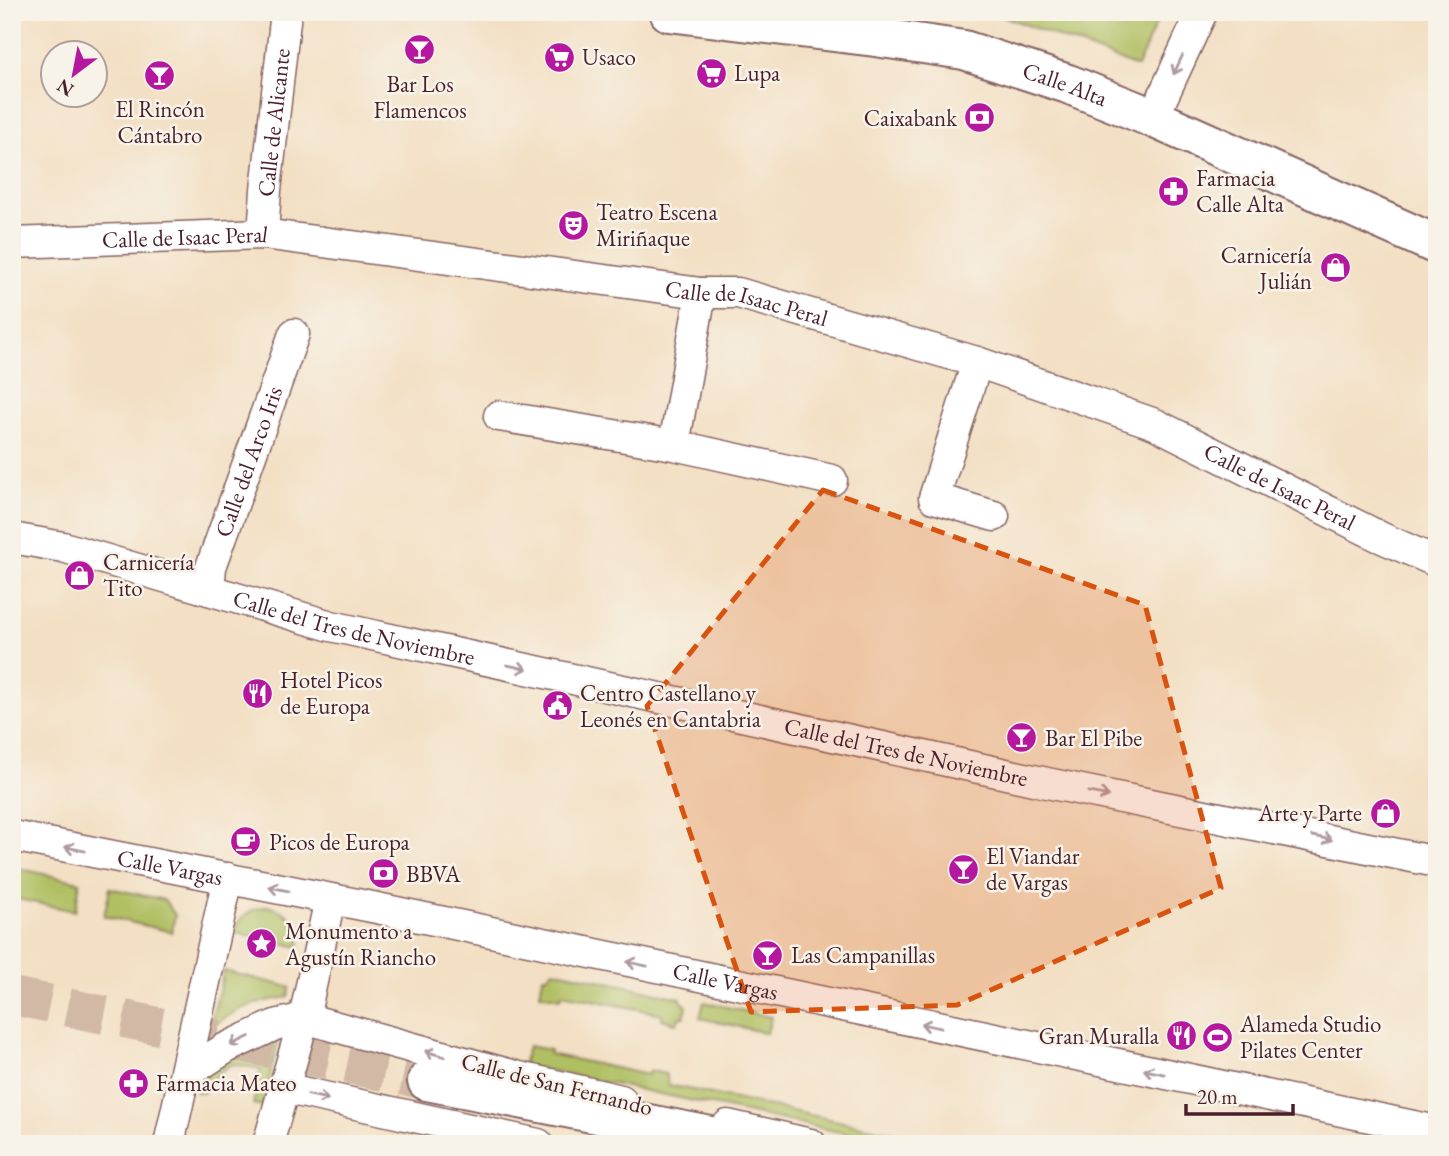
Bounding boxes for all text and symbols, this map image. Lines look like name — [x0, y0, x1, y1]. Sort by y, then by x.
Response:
bar icon: Bar Los Flamencos — [403, 33, 437, 67]
north arrow — [38, 38, 108, 108]
supermarket icon: Usaco — [542, 40, 576, 74]
place label: Usaco — [582, 42, 636, 72]
street label: Calle de Alicante — [250, 47, 297, 198]
one-way arrow — [1171, 54, 1184, 76]
street label: Calle Alta — [1019, 55, 1113, 114]
supermarket icon: Lupa — [694, 56, 728, 90]
bar icon: El Rincón Cántabro — [143, 58, 177, 92]
place label: Lupa — [734, 58, 781, 88]
place label: Bar Los Flamencos — [373, 69, 467, 125]
text: N — [52, 73, 78, 103]
place label: El Rincón Cántabro — [115, 94, 205, 150]
bank icon: Caixabank — [963, 101, 997, 135]
place label: Caixabank — [864, 103, 958, 133]
place label: Farmacia Calle Alta — [1196, 163, 1285, 219]
pharmacy icon: Farmacia Calle Alta — [1156, 174, 1190, 208]
place label: Teatro Escena Miriñaque — [596, 197, 718, 253]
theatre icon: Teatro Escena Miriñaque — [556, 208, 590, 242]
street label: Calle de Isaac Peral — [101, 219, 270, 255]
place label: Carnicería Julián — [1221, 240, 1313, 296]
shop icon: Carnicería Julián — [1318, 251, 1352, 285]
street label: Calle de Isaac Peral — [663, 273, 832, 333]
street label: Calle del Arco Iris — [208, 382, 289, 541]
street label: Calle de Isaac Peral — [1199, 436, 1361, 538]
place label: Carnicería Tito — [103, 547, 195, 603]
shop icon: Carnicería Tito — [63, 558, 97, 592]
street label: Calle del Tres de Noviembre — [229, 583, 478, 672]
one-way arrow — [505, 661, 528, 675]
place label: Hotel Picos de Europa — [280, 665, 382, 721]
restaurant icon: Hotel Picos de Europa — [240, 676, 274, 710]
place label: Centro Castellano y Leonés en Cantabria — [580, 678, 762, 734]
public building icon: Centro Castellano y Leonés en Cantabria — [540, 689, 574, 723]
street label: Calle del Tres de Noviembre — [782, 711, 1031, 793]
bar icon: Bar El Pibe — [1005, 721, 1039, 755]
place label: Bar El Pibe — [1045, 723, 1142, 753]
one-way arrow — [1087, 787, 1110, 801]
shop icon: Arte y Parte — [1368, 796, 1402, 830]
place label: Arte y Parte — [1257, 798, 1362, 828]
cafe icon: Picos de Europa — [229, 825, 263, 859]
place label: Picos de Europa — [269, 827, 410, 857]
one-way arrow — [1310, 832, 1333, 846]
place label: El Viandar de Vargas — [986, 841, 1080, 897]
one-way arrow — [64, 842, 87, 856]
street label: Calle Vargas — [115, 842, 225, 892]
bar icon: El Viandar de Vargas — [946, 852, 980, 886]
bank icon: BBVA — [366, 857, 400, 891]
place label: BBVA — [406, 859, 462, 889]
one-way arrow — [268, 881, 291, 895]
place label: Monumento a Agustín Riancho — [284, 916, 436, 972]
place icon: Monumento a Agustín Riancho — [245, 927, 279, 961]
bar icon: Las Campanillas — [751, 938, 785, 972]
place label: Las Campanillas — [791, 940, 935, 970]
one-way arrow — [626, 956, 649, 970]
street label: Calle Vargas — [670, 956, 781, 1007]
place label: Alameda Studio Pilates Center — [1239, 1009, 1381, 1065]
one-way arrow — [920, 1018, 943, 1032]
restaurant icon: Gran Muralla — [1165, 1019, 1199, 1053]
sports icon: Alameda Studio Pilates Center — [1200, 1020, 1234, 1054]
place label: Gran Muralla — [1039, 1021, 1160, 1051]
one-way arrow — [230, 1034, 251, 1048]
one-way arrow — [425, 1046, 447, 1059]
street label: Calle de San Fernando — [458, 1046, 656, 1122]
one-way arrow — [1143, 1065, 1166, 1079]
pharmacy icon: Farmacia Mateo — [116, 1066, 150, 1100]
place label: Farmacia Mateo — [156, 1068, 297, 1098]
scale bar — [1186, 1072, 1293, 1116]
text: 20 m — [1197, 1083, 1238, 1110]
one-way arrow — [306, 1091, 328, 1104]

